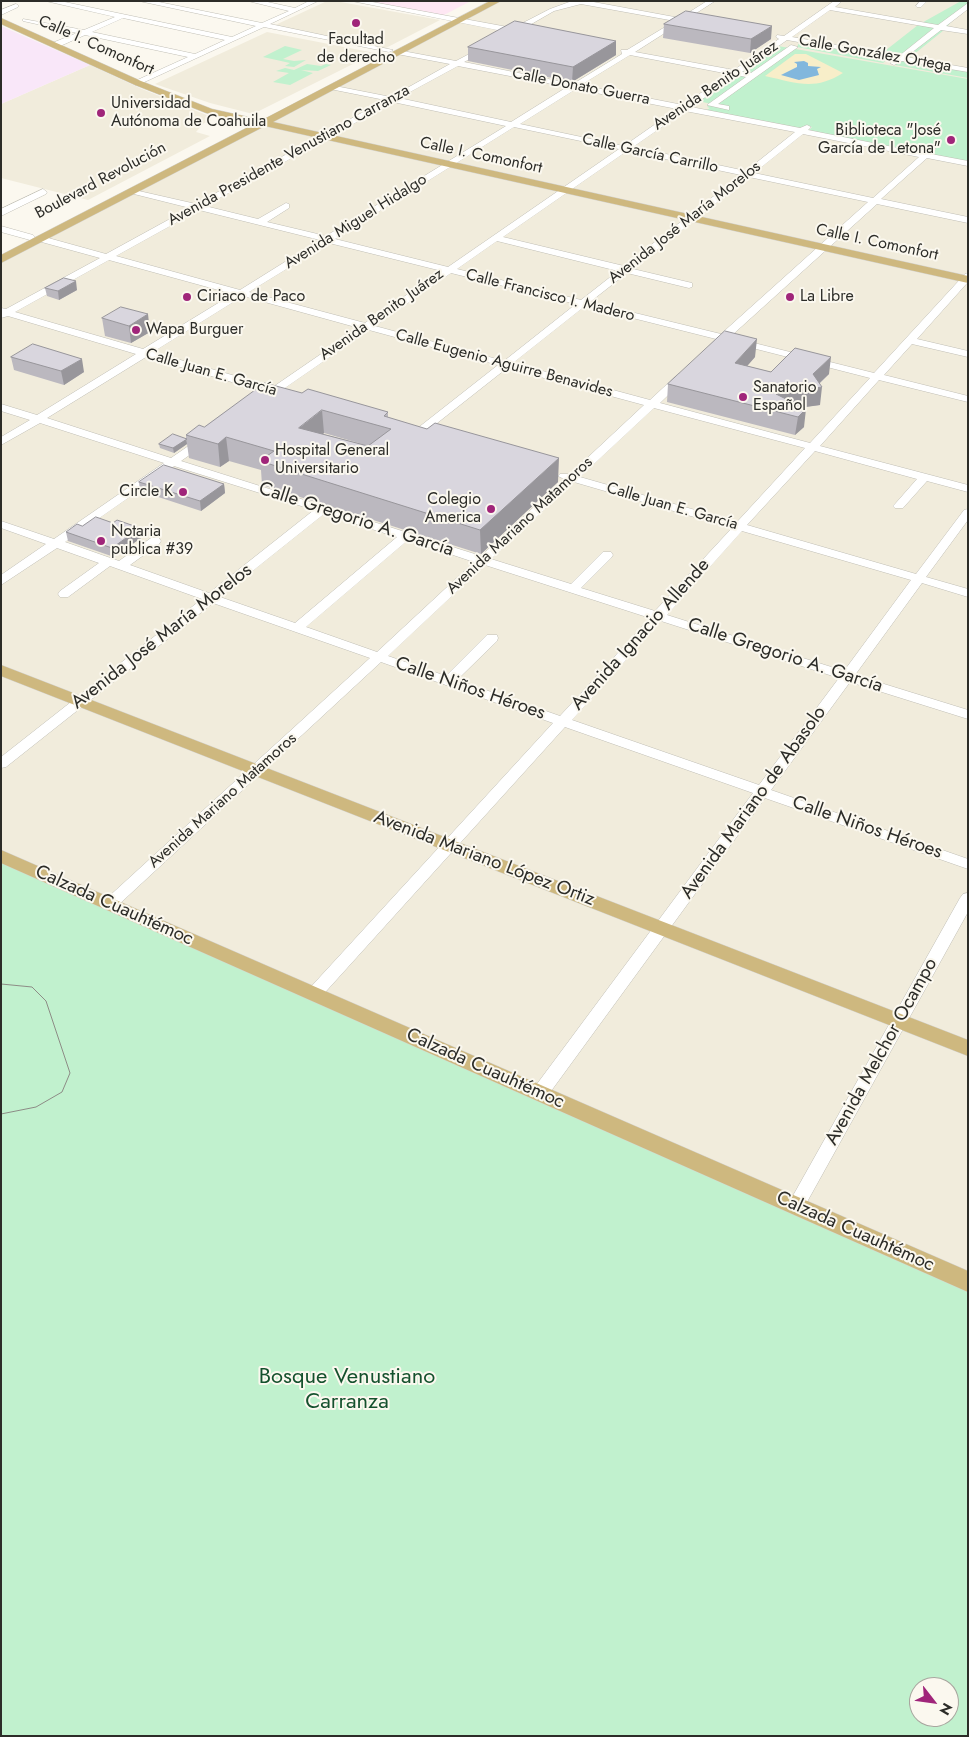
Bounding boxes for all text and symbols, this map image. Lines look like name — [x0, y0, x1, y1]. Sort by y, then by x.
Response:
street label: Calle I. Comonfort — [35, 12, 157, 80]
marker: Facultad de derecho — [350, 17, 362, 29]
place label: Facultad de derecho — [317, 30, 395, 68]
street label: Calle González Ortega — [797, 31, 953, 77]
street label: Avenida Benito Juárez — [650, 37, 782, 135]
street label: Calle Donato Guerra — [511, 64, 651, 110]
street label: Avenida Presidente Venustiano Carranza — [165, 81, 413, 231]
place label: Universidad Autónoma de Coahuila — [111, 94, 266, 132]
marker: Universidad Autónoma de Coahuila — [95, 107, 107, 119]
place label: Biblioteca "José García de Letona" — [818, 121, 941, 159]
street label: Calle García Carrillo — [580, 130, 720, 178]
street label: Calle I. Comonfort — [418, 134, 544, 178]
marker: Biblioteca "José García de Letona" — [945, 134, 957, 146]
street label: Boulevard Revolución — [32, 138, 170, 224]
street label: Avenida José María Morelos — [605, 158, 765, 288]
street label: Avenida Miguel Hidalgo — [281, 170, 431, 274]
street label: Calle I. Comonfort — [814, 221, 940, 265]
street label: Avenida Benito Juárez — [316, 265, 448, 365]
street label: Calle Francisco I. Madero — [464, 266, 636, 326]
place label: Ciriaco de Paco — [197, 287, 305, 307]
place label: La Libre — [800, 287, 854, 307]
marker: Ciriaco de Paco — [181, 291, 193, 303]
marker: La Libre — [784, 291, 796, 303]
place label: Wapa Burguer — [146, 320, 243, 340]
marker: Wapa Burguer — [130, 324, 142, 336]
street label: Calle Eugenio Aguirre Benavides — [393, 326, 615, 402]
street label: Calle Juan E. García — [143, 345, 279, 401]
place label: Sanatorio Español — [753, 378, 817, 416]
marker: Sanatorio Español — [737, 391, 749, 403]
place label: Hospital General Universitario — [275, 441, 389, 479]
street label: Avenida Mariano Matamoros — [443, 453, 597, 599]
marker: Hospital General Universitario — [259, 454, 271, 466]
street label: Calle Gregorio A. García — [256, 478, 456, 562]
street label: Calle Juan E. García — [604, 479, 740, 535]
place label: Circle K — [119, 482, 173, 502]
marker: Circle K — [177, 486, 189, 498]
place label: Colegio America — [425, 490, 481, 528]
marker: Colegio America — [485, 503, 497, 515]
place label: Notaria publica #39 — [111, 522, 193, 560]
marker: Notaria publica #39 — [95, 535, 107, 547]
street label: Avenida Ignacio Allende — [567, 554, 715, 716]
street label: Avenida José María Morelos — [67, 559, 257, 715]
street label: Calle Gregorio A. García — [685, 614, 885, 698]
street label: Calle Niños Héroes — [392, 653, 548, 725]
street label: Avenida Mariano de Abasolo — [676, 702, 832, 904]
street label: Avenida Mariano Matamoros — [145, 729, 301, 873]
street label: Calle Niños Héroes — [789, 792, 945, 864]
street label: Avenida Mariano López Ortiz — [370, 806, 598, 912]
street label: Calzada Cuauhtémoc — [31, 861, 197, 951]
street label: Avenida Melchor Ocampo — [821, 954, 943, 1150]
street label: Calzada Cuauhtémoc — [402, 1024, 568, 1114]
street label: Calzada Cuauhtémoc — [772, 1187, 938, 1277]
park label: Bosque Venustiano Carranza — [259, 1365, 435, 1416]
north arrow — [909, 1677, 959, 1727]
text: N — [935, 1699, 958, 1719]

